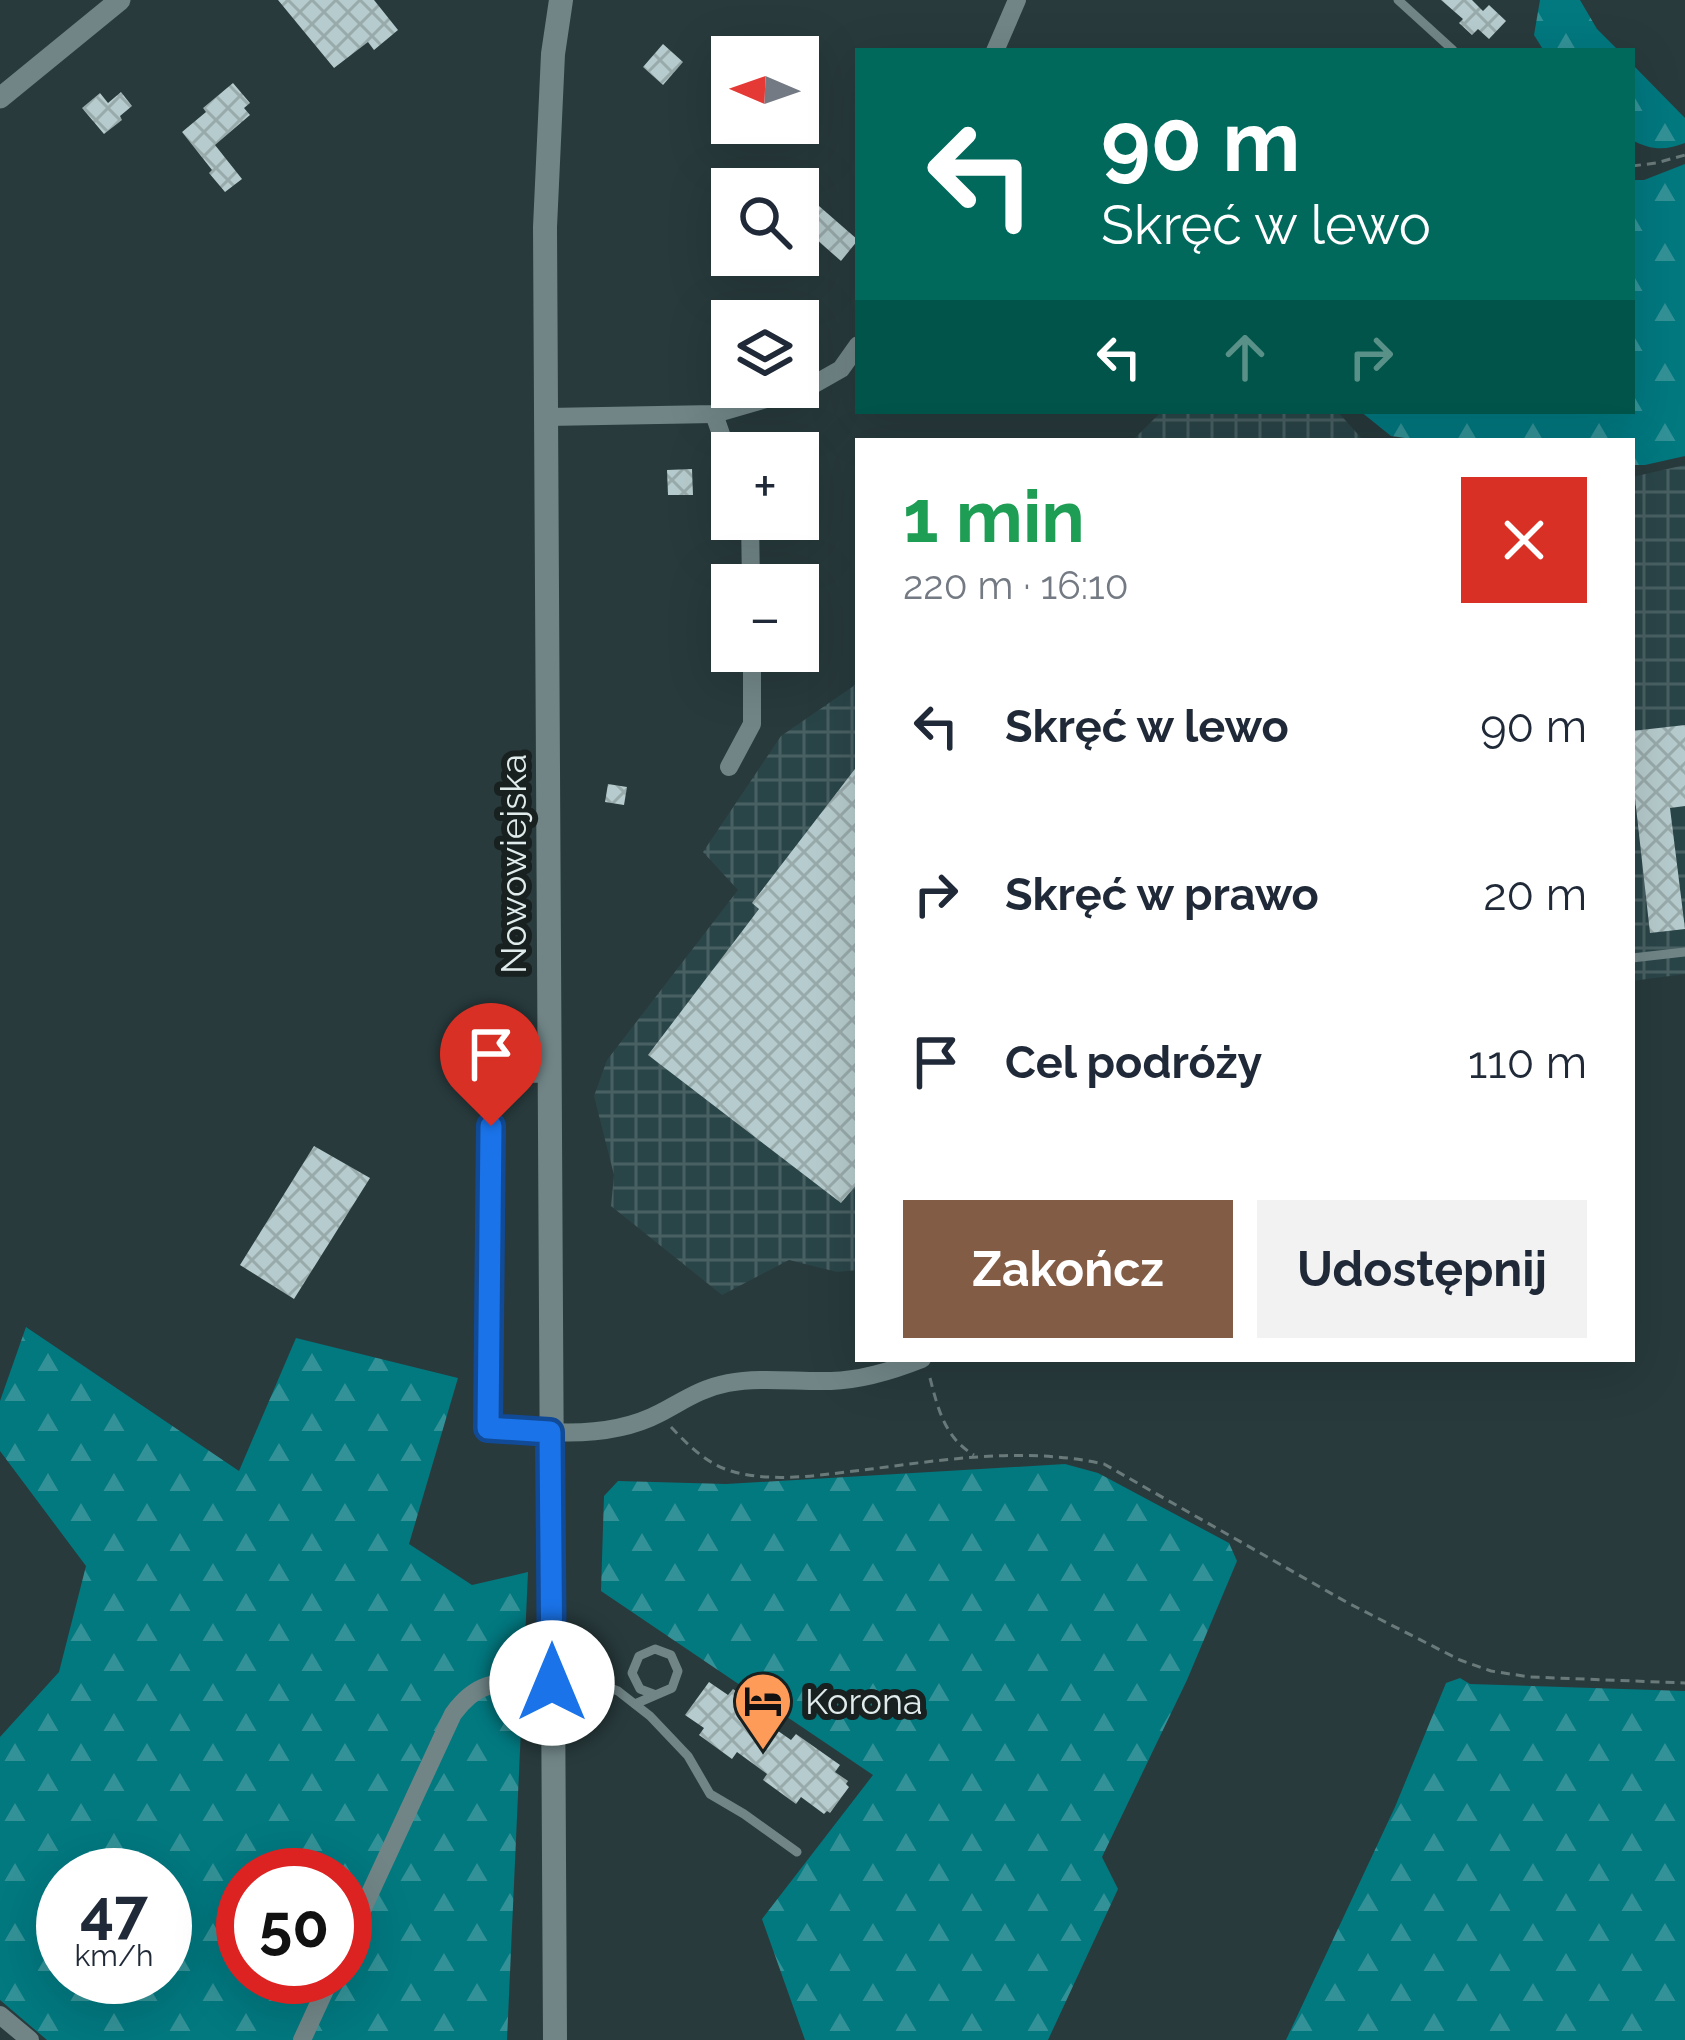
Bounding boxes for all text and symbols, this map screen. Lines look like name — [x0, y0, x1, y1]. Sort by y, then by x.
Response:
north arrow — [711, 36, 819, 144]
map controls — [711, 36, 819, 672]
text: 90 m — [1101, 92, 1300, 191]
icon: left — [903, 96, 1059, 252]
button: search — [711, 168, 819, 276]
text: Skręć w lewo — [1101, 193, 1431, 257]
button: layers — [711, 300, 819, 408]
icon: left — [1086, 324, 1152, 390]
icon: ahead — [1212, 324, 1278, 390]
icon: right — [1338, 324, 1404, 390]
button: + — [711, 432, 819, 540]
text: 1 min — [903, 474, 1085, 559]
button: close — [1461, 477, 1587, 603]
text: 220 m · 16:10 — [903, 562, 1129, 608]
button: − — [711, 564, 819, 672]
icon: left — [903, 693, 969, 759]
text: Skręć w lewo — [1005, 700, 1289, 753]
text: 90 m — [1480, 700, 1587, 753]
street label: Nowowiejska — [492, 754, 534, 974]
icon: right — [903, 861, 969, 927]
text: Skręć w prawo — [1005, 868, 1319, 921]
text: 20 m — [1483, 868, 1587, 921]
pin — [440, 1003, 542, 1126]
icon: arrive — [458, 1021, 524, 1087]
icon: arrive — [903, 1029, 969, 1095]
text: Cel podróży — [1005, 1036, 1262, 1089]
text: 110 m — [1468, 1036, 1587, 1089]
button: Zakończ — [903, 1200, 1233, 1338]
button: Udostępnij — [1257, 1200, 1587, 1338]
position arrow — [489, 1620, 615, 1746]
hotel icon: Korona — [732, 1670, 794, 1752]
place label: Korona — [805, 1680, 923, 1722]
speed limit sign: 50 — [216, 1848, 372, 2004]
text: 47 — [80, 1876, 148, 1946]
text: km/h — [74, 1938, 154, 1973]

